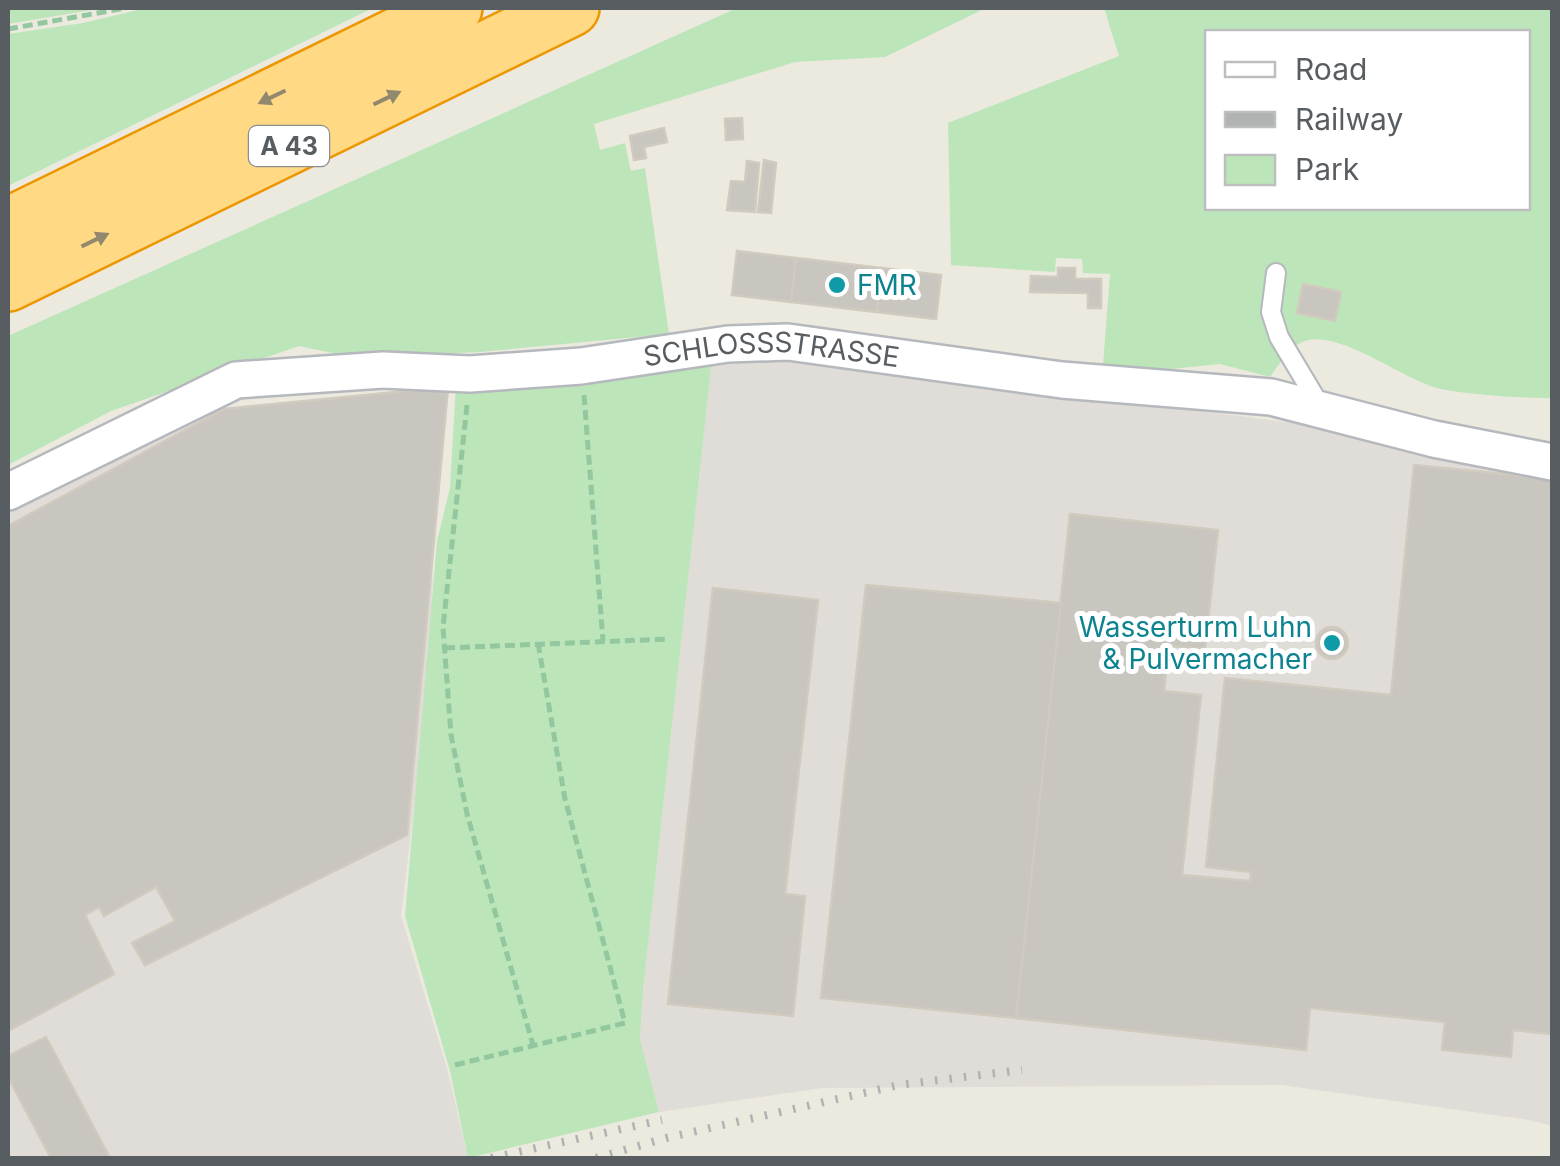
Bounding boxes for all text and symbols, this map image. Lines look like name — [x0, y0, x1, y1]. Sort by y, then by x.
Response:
legend — [1205, 30, 1530, 210]
text: Road — [1295, 51, 1367, 87]
one-way arrow — [257, 88, 286, 105]
one-way arrow — [373, 89, 402, 106]
text: Railway — [1295, 101, 1403, 137]
road number: A 43 — [249, 126, 329, 166]
text: Park — [1295, 151, 1360, 187]
one-way arrow — [81, 232, 110, 249]
place label: FMR — [857, 268, 917, 302]
marker: FMR — [826, 274, 848, 296]
street label: SCHLOSSSTRASSE — [641, 325, 902, 374]
place label: Wasserturm Luhn & Pulvermacher — [1079, 610, 1312, 676]
marker: Wasserturm Luhn & Pulvermacher — [1321, 632, 1343, 654]

